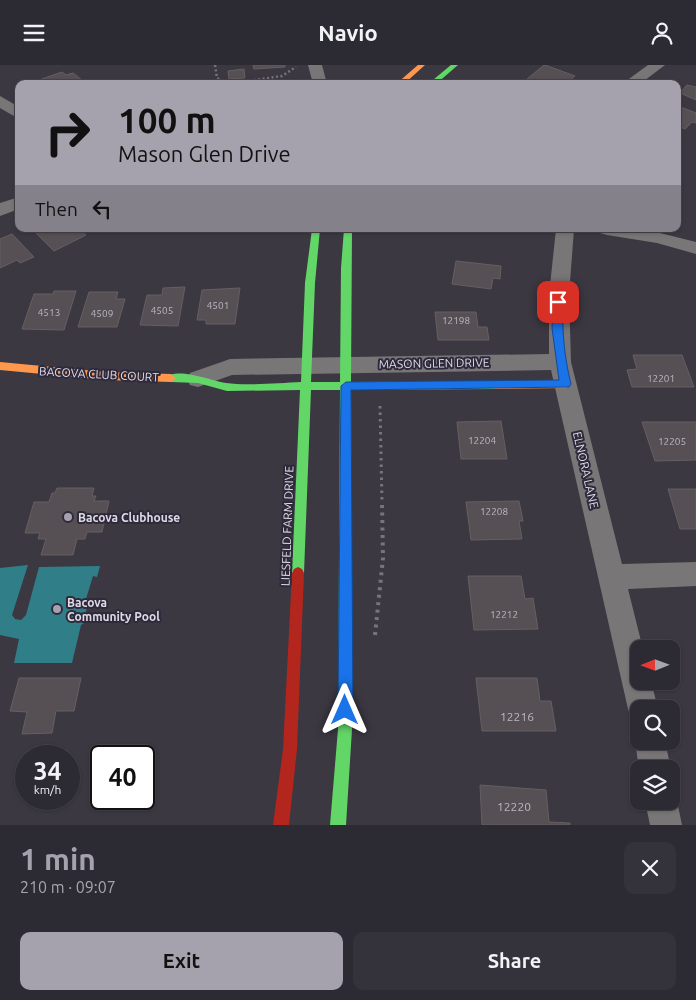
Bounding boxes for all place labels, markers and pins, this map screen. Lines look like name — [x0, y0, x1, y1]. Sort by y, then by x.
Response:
pin — [537, 281, 579, 323]
marker: Bacova Clubhouse — [62, 511, 74, 523]
place label: Bacova Clubhouse — [78, 511, 180, 524]
place label: Bacova Community Pool — [67, 596, 160, 623]
marker: Bacova Community Pool — [51, 603, 63, 615]

